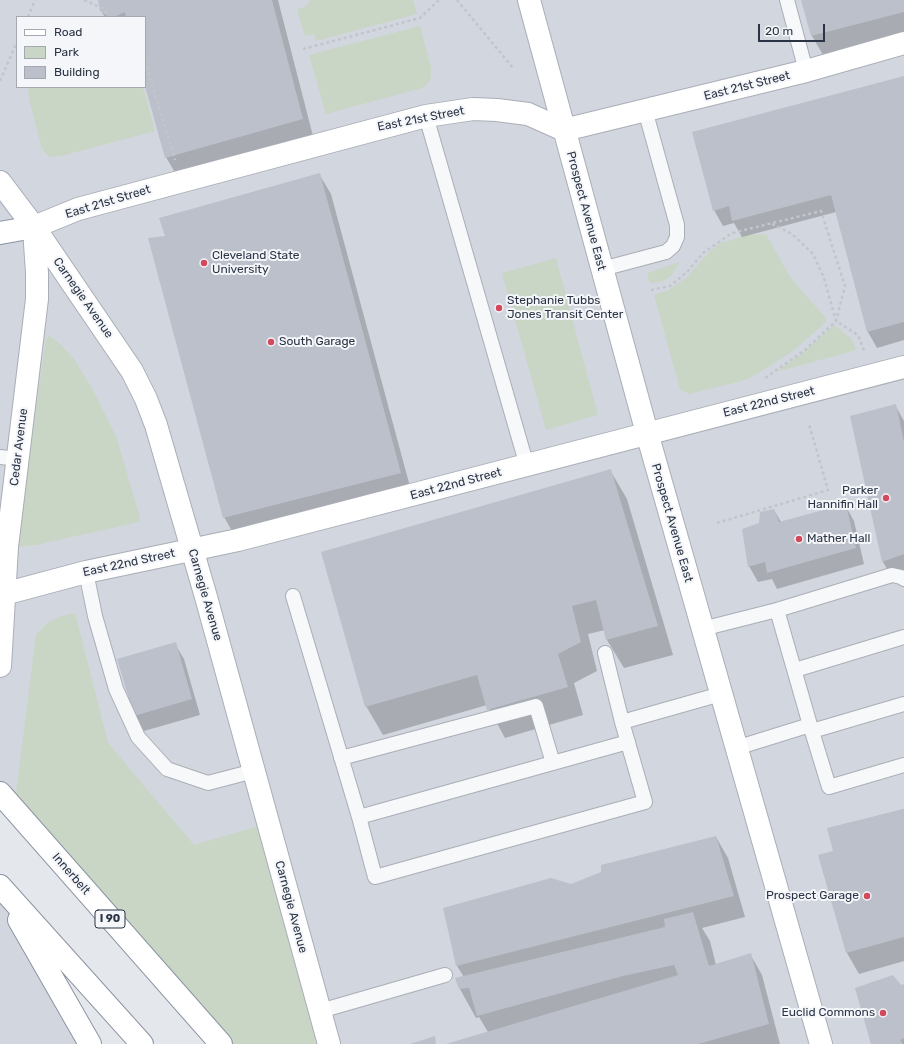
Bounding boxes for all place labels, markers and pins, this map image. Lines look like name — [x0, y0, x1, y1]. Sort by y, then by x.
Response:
place label: Cleveland State University — [212, 249, 300, 277]
marker: Cleveland State University — [199, 258, 209, 268]
place label: Stephanie Tubbs Jones Transit Center — [507, 294, 623, 322]
marker: Stephanie Tubbs Jones Transit Center — [494, 303, 504, 313]
place label: South Garage — [279, 335, 355, 349]
marker: South Garage — [266, 337, 276, 347]
place label: Parker Hannifin Hall — [808, 484, 878, 512]
marker: Parker Hannifin Hall — [881, 493, 891, 503]
place label: Mather Hall — [807, 532, 870, 546]
marker: Mather Hall — [794, 534, 804, 544]
place label: Prospect Garage — [766, 889, 859, 903]
marker: Prospect Garage — [862, 891, 872, 901]
place label: Euclid Commons — [782, 1006, 875, 1020]
marker: Euclid Commons — [878, 1008, 888, 1018]

